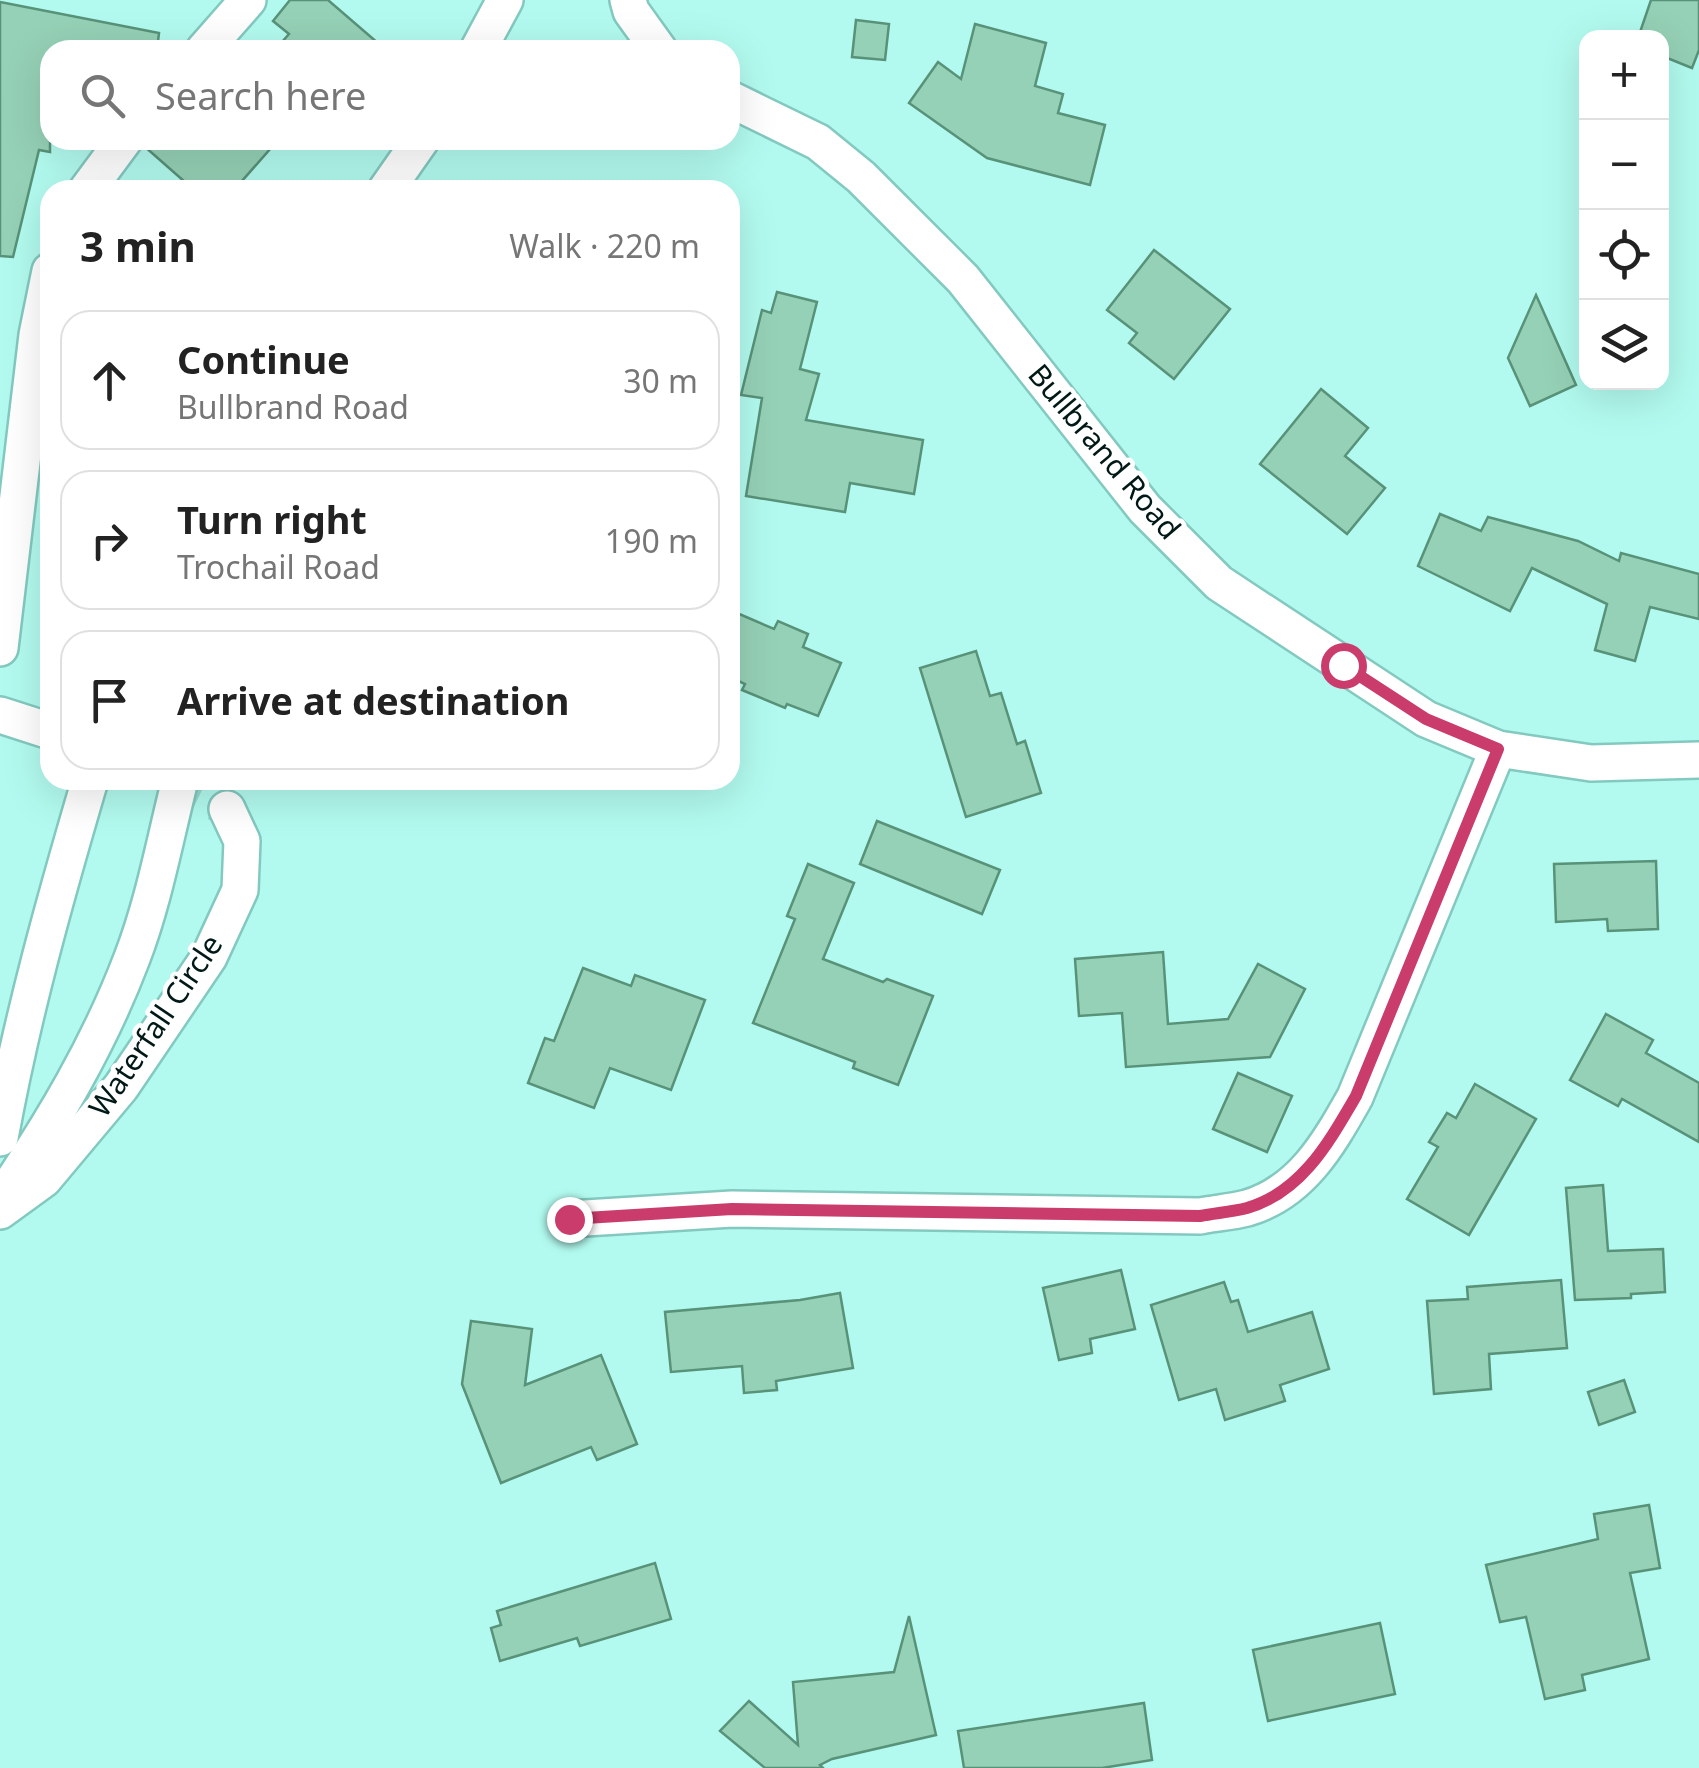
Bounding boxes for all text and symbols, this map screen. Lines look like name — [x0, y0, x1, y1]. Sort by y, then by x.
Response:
map controls — [1579, 30, 1669, 390]
button: + — [1579, 30, 1669, 120]
search box — [40, 40, 740, 150]
icon: search — [75, 68, 130, 123]
text: Search here — [155, 69, 366, 121]
button: − — [1579, 120, 1669, 210]
button: locate — [1579, 210, 1669, 300]
text: 3 min — [80, 217, 196, 274]
text: Walk · 220 m — [509, 224, 700, 267]
button: layers — [1579, 300, 1669, 390]
text: Continue — [177, 333, 350, 385]
icon: ahead — [82, 353, 137, 408]
street label: Bullbrand Road — [1020, 355, 1191, 548]
text: 30 m — [623, 359, 698, 402]
text: Bullbrand Road — [177, 385, 409, 428]
text: Turn right — [177, 493, 367, 545]
icon: right — [82, 513, 137, 568]
text: 190 m — [605, 519, 698, 562]
text: Trochail Road — [177, 545, 380, 588]
route start — [1321, 643, 1367, 689]
icon: arrive — [82, 673, 137, 728]
text: Arrive at destination — [177, 674, 569, 726]
street label: Waterfall Circle — [78, 926, 231, 1125]
route end — [547, 1197, 593, 1243]

